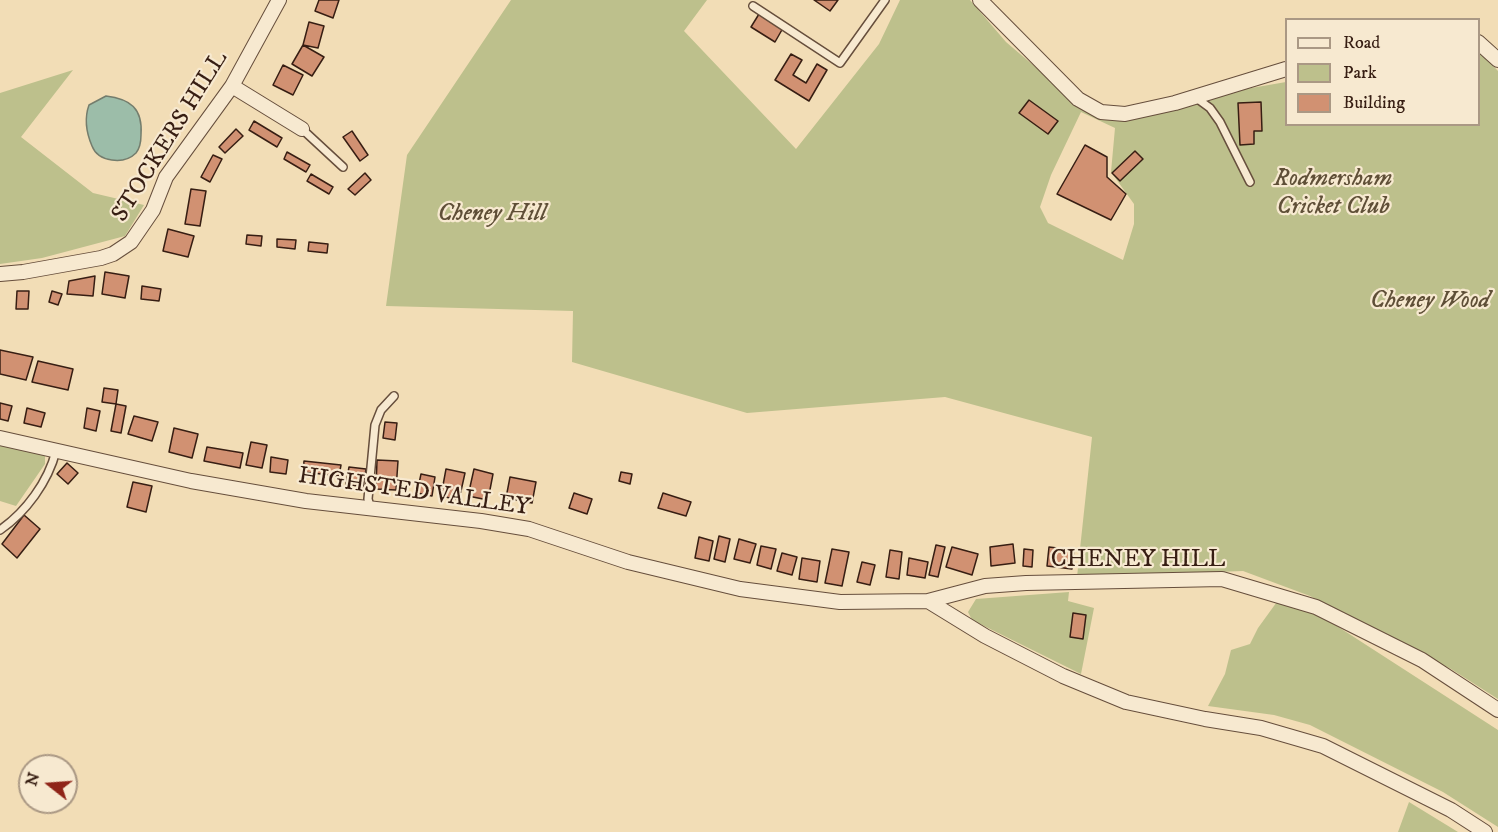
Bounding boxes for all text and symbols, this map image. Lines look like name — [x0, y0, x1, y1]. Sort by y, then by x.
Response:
legend — [1285, 18, 1480, 126]
text: Road — [1343, 32, 1380, 54]
street label: STOCKERS HILL — [107, 46, 235, 228]
text: Park — [1343, 62, 1377, 84]
text: Building — [1343, 92, 1405, 114]
park label: Rodmersham Cricket Club — [1274, 166, 1392, 222]
park label: Cheney Hill — [437, 201, 547, 229]
park label: Cheney Wood — [1370, 288, 1490, 316]
street label: HIGHSTED VALLEY — [296, 462, 532, 524]
street label: CHENEY HILL — [1051, 547, 1225, 575]
north arrow — [18, 754, 78, 814]
text: N — [21, 770, 44, 789]

